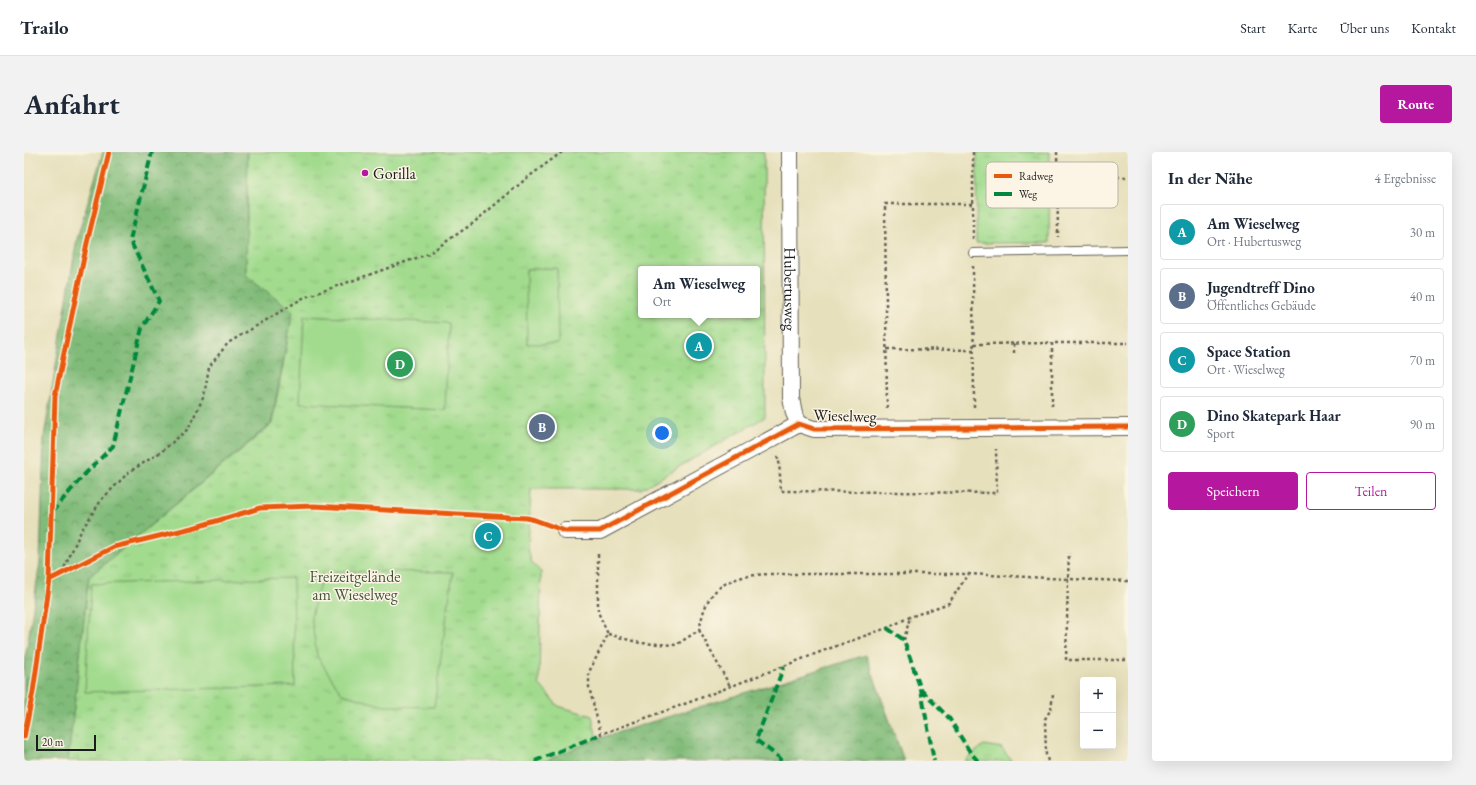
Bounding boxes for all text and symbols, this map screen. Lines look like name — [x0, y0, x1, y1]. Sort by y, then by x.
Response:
text: Trailo — [20, 15, 69, 40]
text: Start — [1240, 19, 1266, 37]
text: Karte — [1288, 19, 1317, 37]
text: Über uns — [1339, 19, 1389, 37]
text: Kontakt — [1411, 19, 1456, 37]
button: Route — [1380, 85, 1452, 123]
text: Anfahrt — [24, 86, 120, 122]
legend — [986, 162, 1118, 208]
place label: Gorilla — [373, 163, 417, 184]
text: In der Nähe — [1168, 167, 1253, 189]
marker: Gorilla — [360, 168, 370, 178]
text: Radweg — [1019, 169, 1053, 183]
text: 4 Ergebnisse — [1375, 170, 1436, 187]
text: Weg — [1019, 187, 1037, 201]
text: Am Wieselweg — [1207, 214, 1300, 233]
text: A — [1177, 224, 1187, 241]
text: 30 m — [1410, 224, 1435, 241]
text: Ort · Hubertusweg — [1207, 233, 1301, 250]
street label: Hubertusweg — [779, 247, 801, 332]
popup — [638, 266, 760, 318]
text: Am Wieselweg — [653, 274, 745, 293]
text: Jugendtreff Dino — [1207, 278, 1315, 297]
text: B — [1178, 288, 1186, 305]
text: 40 m — [1410, 288, 1435, 305]
text: Ort — [653, 293, 671, 310]
text: Öffentliches Gebäude — [1207, 297, 1316, 314]
pin: A — [686, 331, 712, 361]
text: Space Station — [1207, 342, 1291, 361]
pin: D — [387, 349, 413, 379]
text: C — [1177, 352, 1187, 369]
text: 70 m — [1410, 352, 1435, 369]
text: Ort · Wieselweg — [1207, 361, 1285, 378]
street label: Wieselweg — [813, 404, 878, 427]
text: Dino Skatepark Haar — [1207, 406, 1341, 425]
pin: B — [529, 412, 555, 442]
text: D — [1177, 416, 1187, 433]
text: 90 m — [1410, 416, 1435, 433]
your location — [652, 423, 672, 443]
text: Sport — [1207, 425, 1235, 442]
button: Speichern — [1168, 472, 1298, 510]
button: Teilen — [1306, 472, 1436, 510]
pin: C — [475, 521, 501, 551]
park label: Freizeitgelände am Wieselweg — [309, 566, 401, 605]
map controls — [1080, 677, 1116, 749]
button: + — [1080, 677, 1116, 713]
button: − — [1080, 713, 1116, 749]
scale bar — [36, 733, 96, 752]
text: 20 m — [42, 735, 63, 749]

